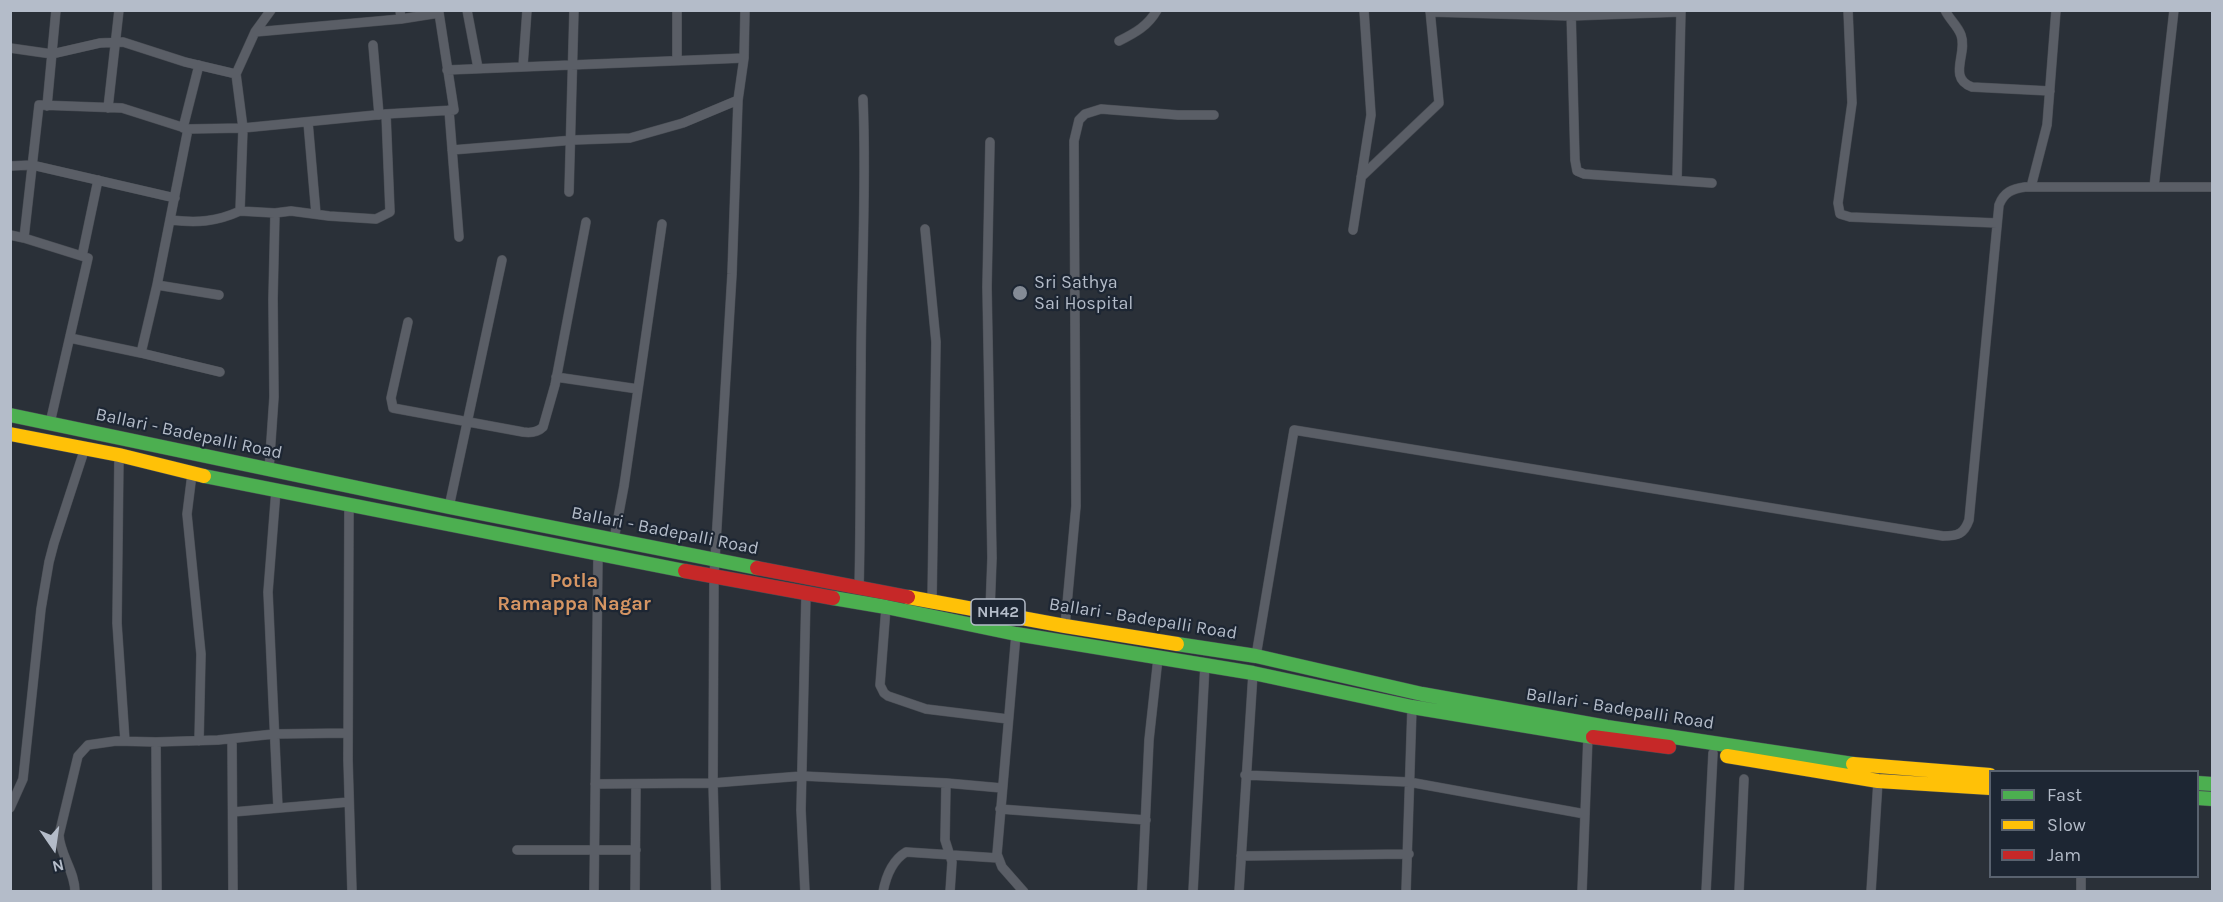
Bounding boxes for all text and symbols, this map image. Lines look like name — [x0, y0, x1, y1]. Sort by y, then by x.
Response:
place label: Sri Sathya Sai Hospital — [1034, 272, 1133, 314]
marker: Sri Sathya Sai Hospital — [1011, 284, 1029, 302]
street label: Ballari - Badepalli Road — [94, 404, 284, 464]
street label: Ballari - Badepalli Road — [570, 502, 760, 560]
district label: Potla Ramappa Nagar — [497, 569, 651, 616]
street label: Ballari - Badepalli Road — [1047, 593, 1239, 645]
road number: NH42 — [971, 599, 1025, 625]
street label: Ballari - Badepalli Road — [1524, 683, 1716, 735]
legend — [1989, 770, 2199, 878]
text: Fast — [2047, 784, 2082, 806]
text: Slow — [2047, 814, 2086, 836]
north arrow — [24, 818, 84, 878]
text: Jam — [2047, 844, 2081, 866]
text: N — [50, 855, 66, 877]

